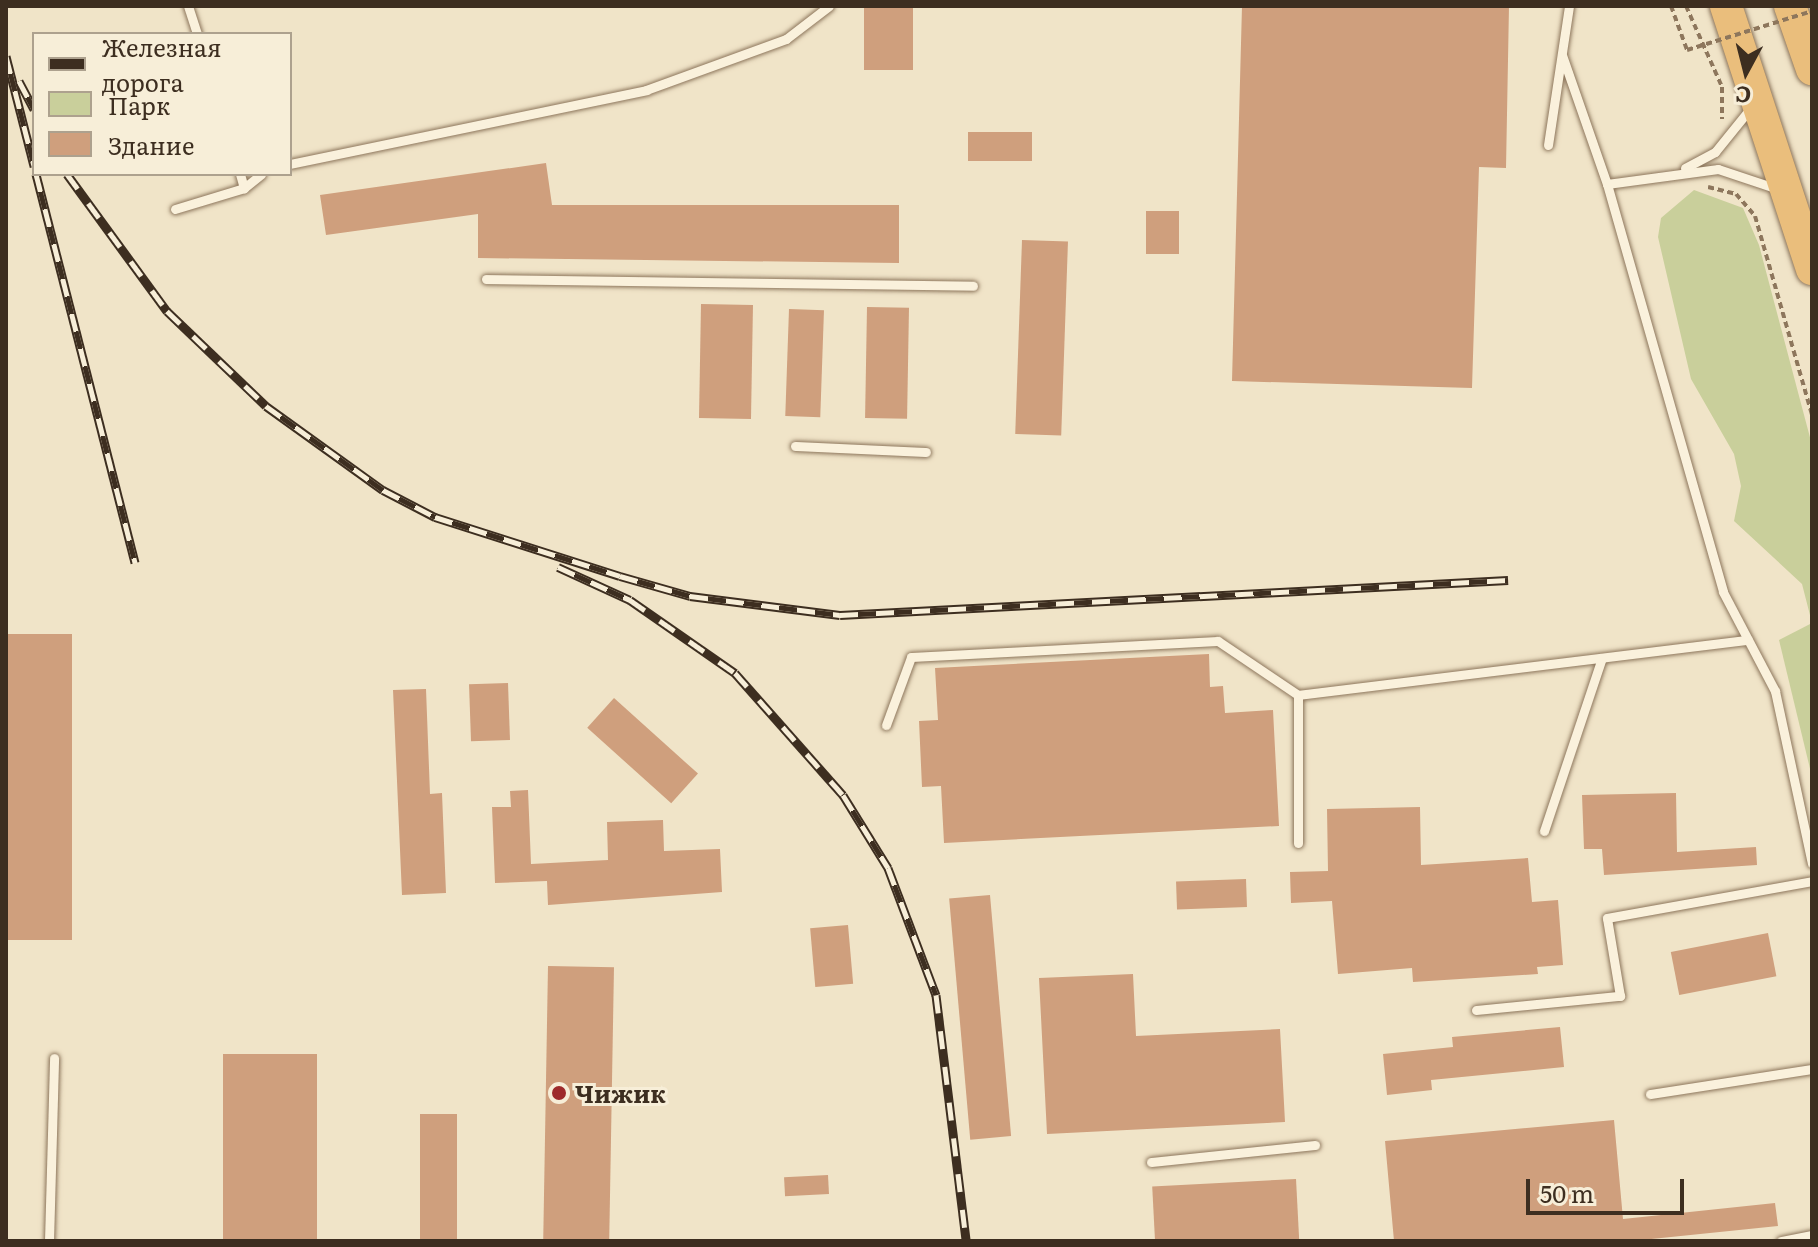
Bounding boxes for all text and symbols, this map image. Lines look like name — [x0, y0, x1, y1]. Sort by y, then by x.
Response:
text: Железная дорога — [102, 29, 221, 99]
legend — [32, 32, 292, 176]
north arrow — [1706, 32, 1786, 112]
text: С — [1733, 79, 1753, 114]
text: Парк — [108, 87, 170, 122]
text: Здание — [108, 127, 194, 162]
place label: Чижик — [575, 1079, 666, 1107]
marker: Чижик — [550, 1084, 568, 1102]
scale bar — [1530, 1163, 1688, 1213]
text: 50 m — [1540, 1175, 1594, 1210]

